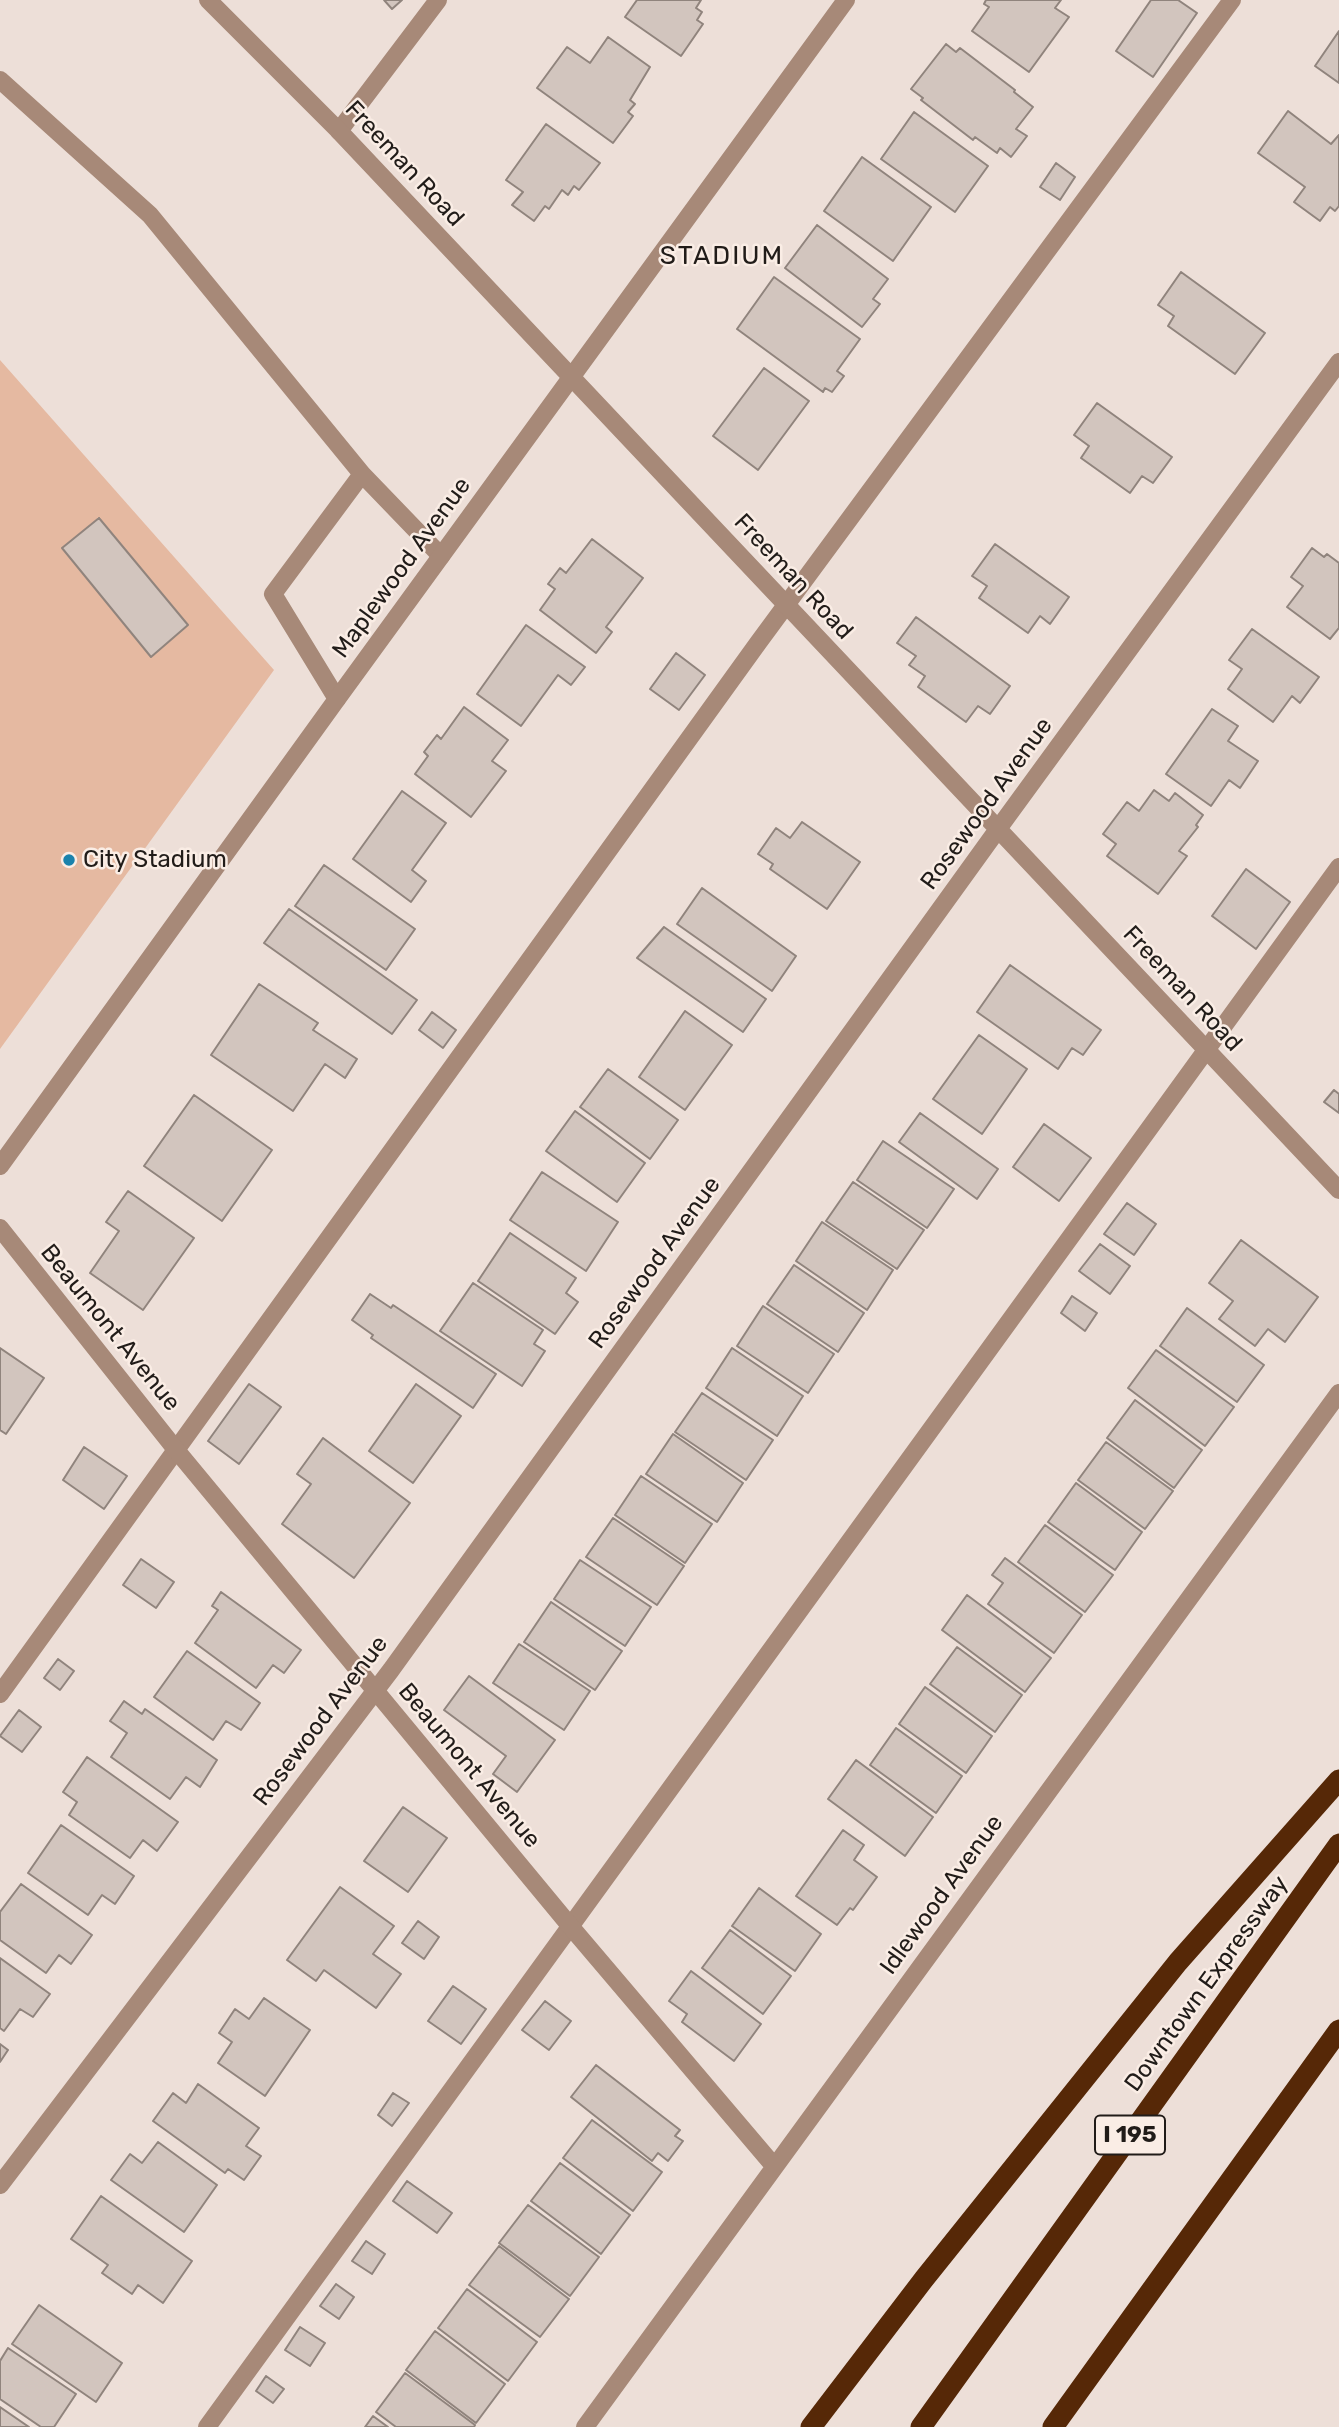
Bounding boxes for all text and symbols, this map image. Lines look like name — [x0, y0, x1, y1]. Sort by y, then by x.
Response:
street label: Freeman Road — [338, 95, 470, 233]
district label: STADIUM — [661, 240, 783, 272]
street label: Maplewood Avenue — [327, 472, 477, 664]
street label: Freeman Road — [727, 508, 859, 646]
street label: Rosewood Avenue — [915, 712, 1059, 896]
place label: City Stadium — [83, 846, 227, 874]
marker: City Stadium — [61, 852, 77, 868]
street label: Freeman Road — [1116, 920, 1248, 1058]
street label: Rosewood Avenue — [583, 1171, 727, 1355]
street label: Beaumont Avenue — [34, 1239, 186, 1417]
street label: Rosewood Avenue — [248, 1630, 394, 1812]
street label: Beaumont Avenue — [392, 1678, 546, 1854]
street label: Idlewood Avenue — [874, 1809, 1010, 1981]
street label: Downtown Expressway — [1119, 1871, 1295, 2097]
road number: I 195 — [1095, 2116, 1165, 2154]

